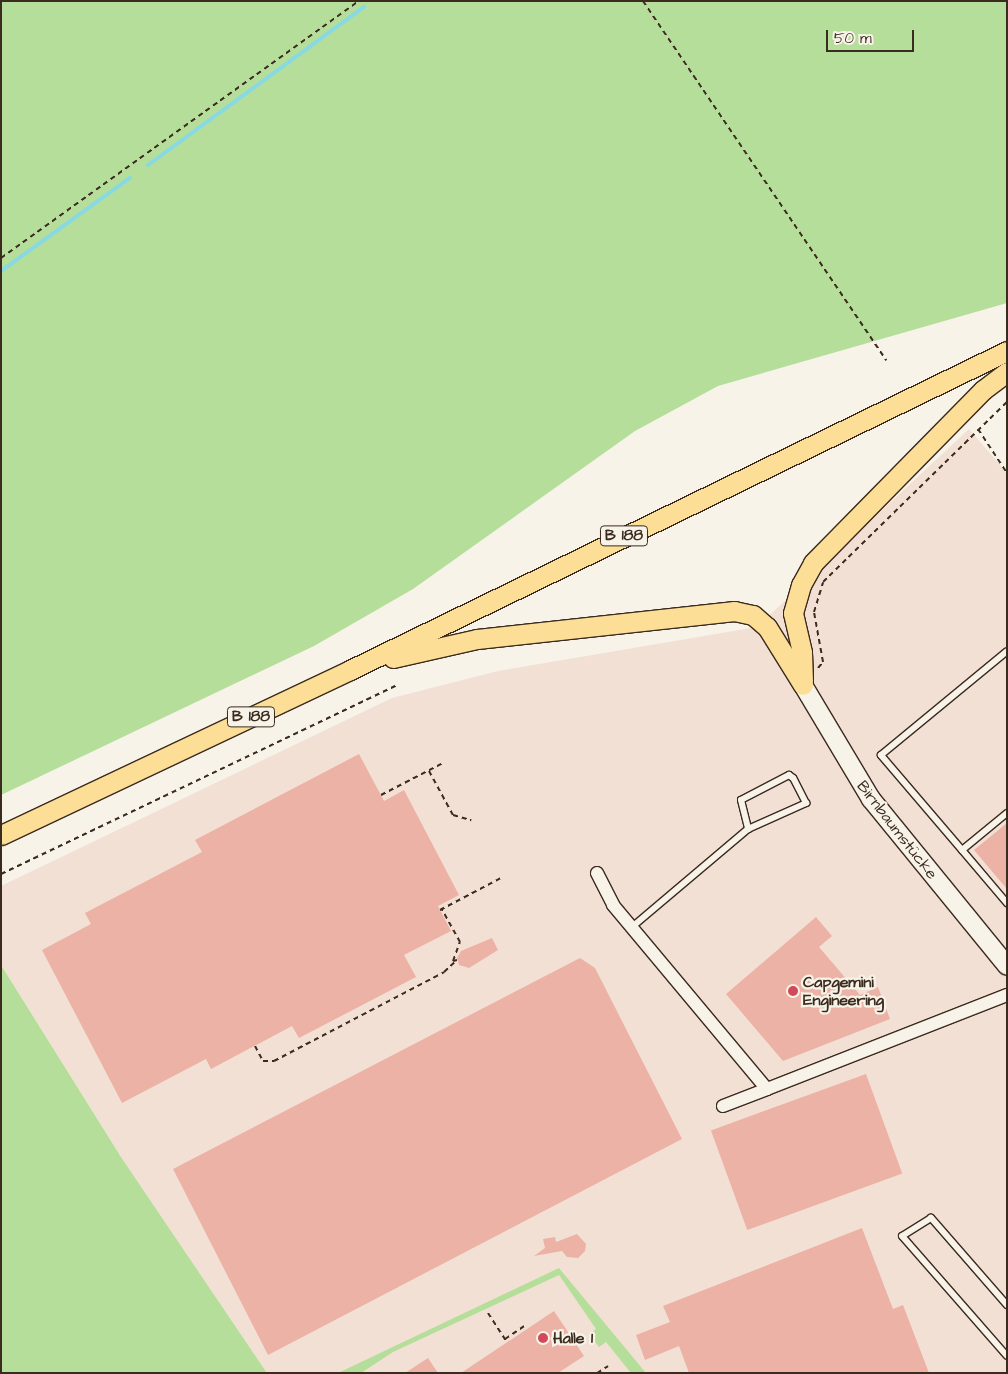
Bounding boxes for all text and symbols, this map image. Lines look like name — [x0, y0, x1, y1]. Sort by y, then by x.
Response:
scale bar — [828, 20, 916, 52]
text: 50 m — [834, 28, 872, 49]
road number: B 188 — [599, 524, 649, 548]
road number: B 188 — [226, 704, 276, 730]
street label: Birnbaumstücke — [853, 777, 941, 883]
place label: Capgemini Engineering — [803, 972, 884, 1010]
marker: Capgemini Engineering — [787, 985, 799, 997]
place label: Halle 1 — [553, 1328, 593, 1348]
marker: Halle 1 — [537, 1332, 549, 1344]

